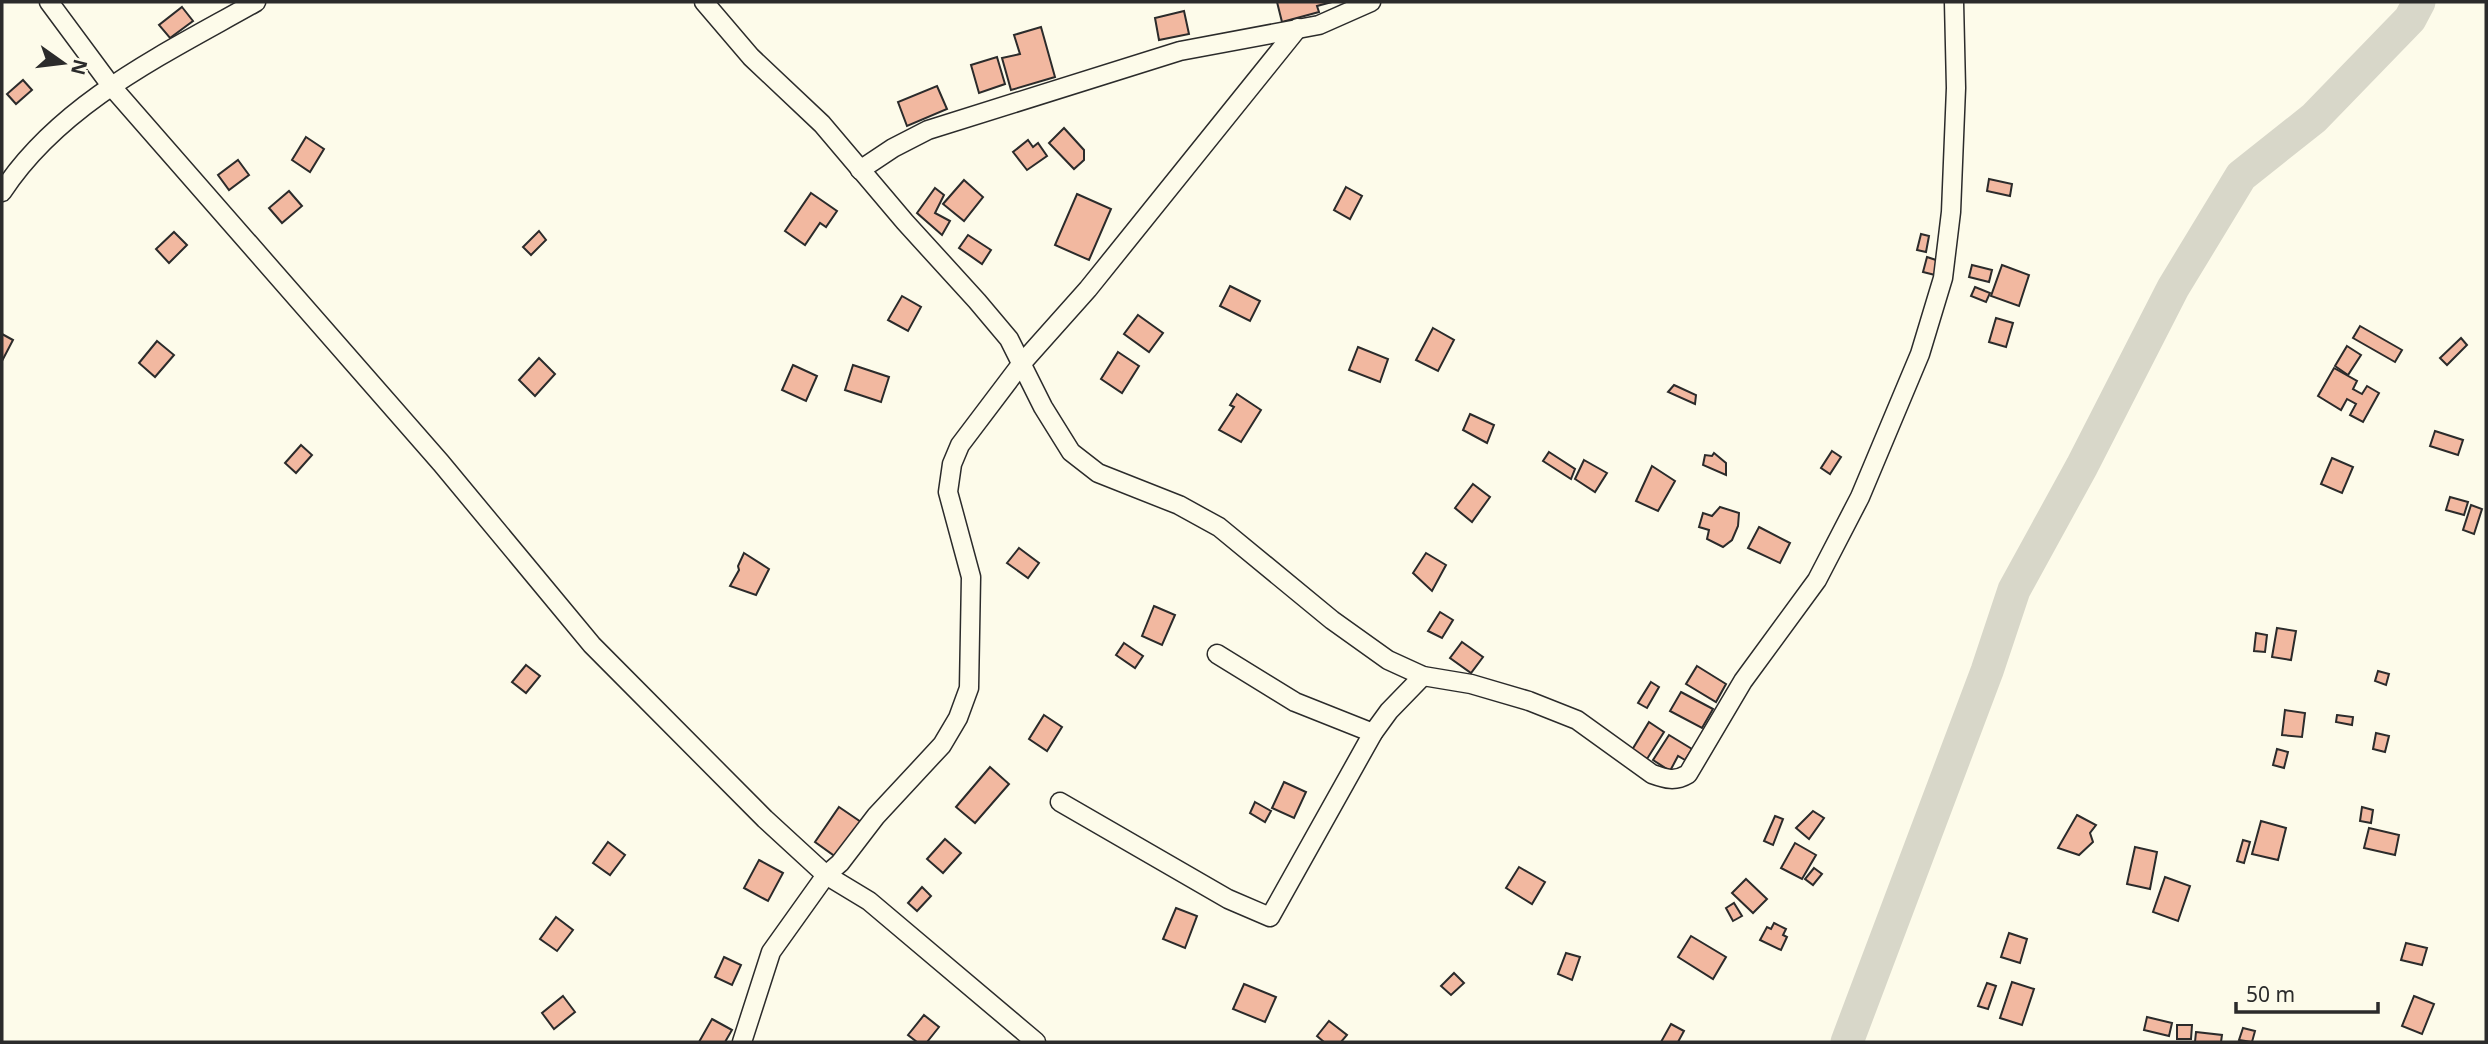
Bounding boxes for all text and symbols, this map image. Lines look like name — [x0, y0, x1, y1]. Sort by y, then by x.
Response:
north arrow — [28, 28, 98, 98]
text: N — [65, 56, 94, 78]
scale bar — [2236, 970, 2378, 1014]
text: 50 m — [2246, 980, 2295, 1008]

